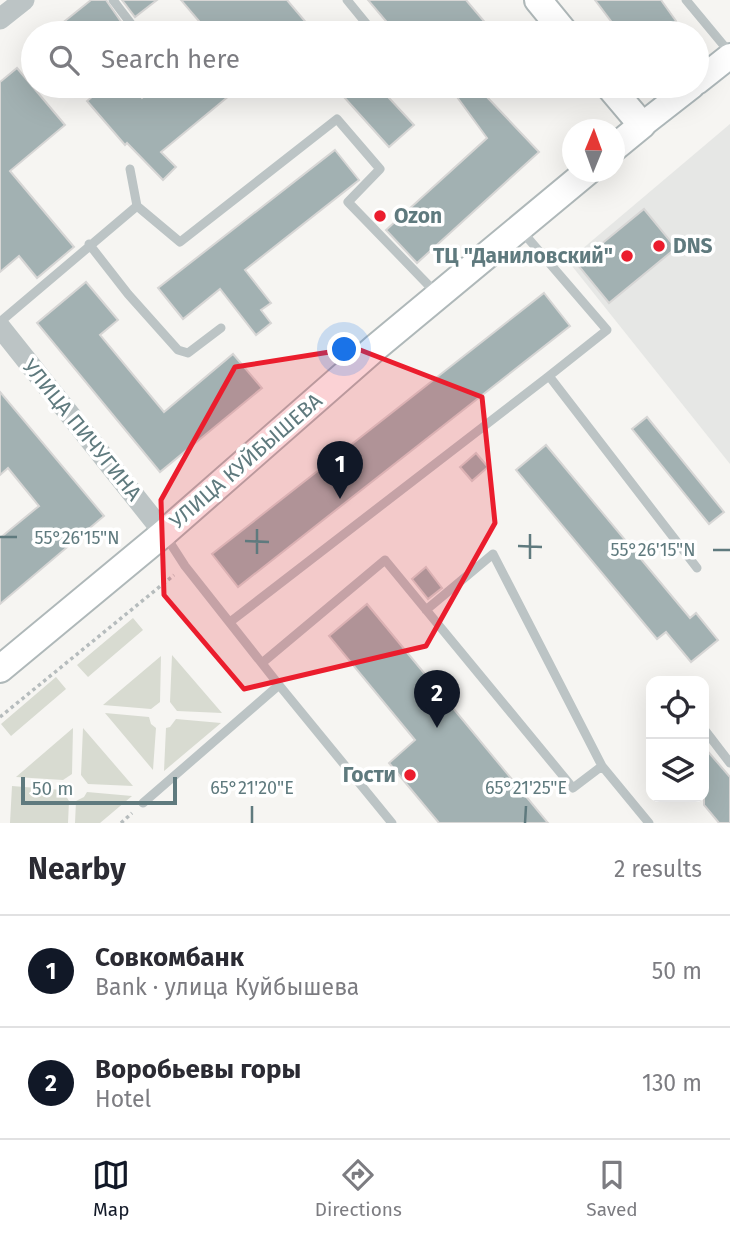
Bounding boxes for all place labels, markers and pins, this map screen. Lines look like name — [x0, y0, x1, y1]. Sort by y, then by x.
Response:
place label: Ozon — [394, 203, 442, 229]
marker: Ozon — [372, 208, 388, 224]
place label: DNS — [673, 233, 713, 259]
marker: DNS — [651, 238, 667, 254]
place label: ТЦ "Даниловский" — [433, 243, 613, 269]
marker: ТЦ "Даниловский" — [619, 248, 635, 264]
pin: 1 — [317, 441, 363, 499]
pin: 2 — [414, 670, 460, 728]
place label: Гости — [343, 762, 396, 788]
marker: Гости — [402, 767, 418, 783]

